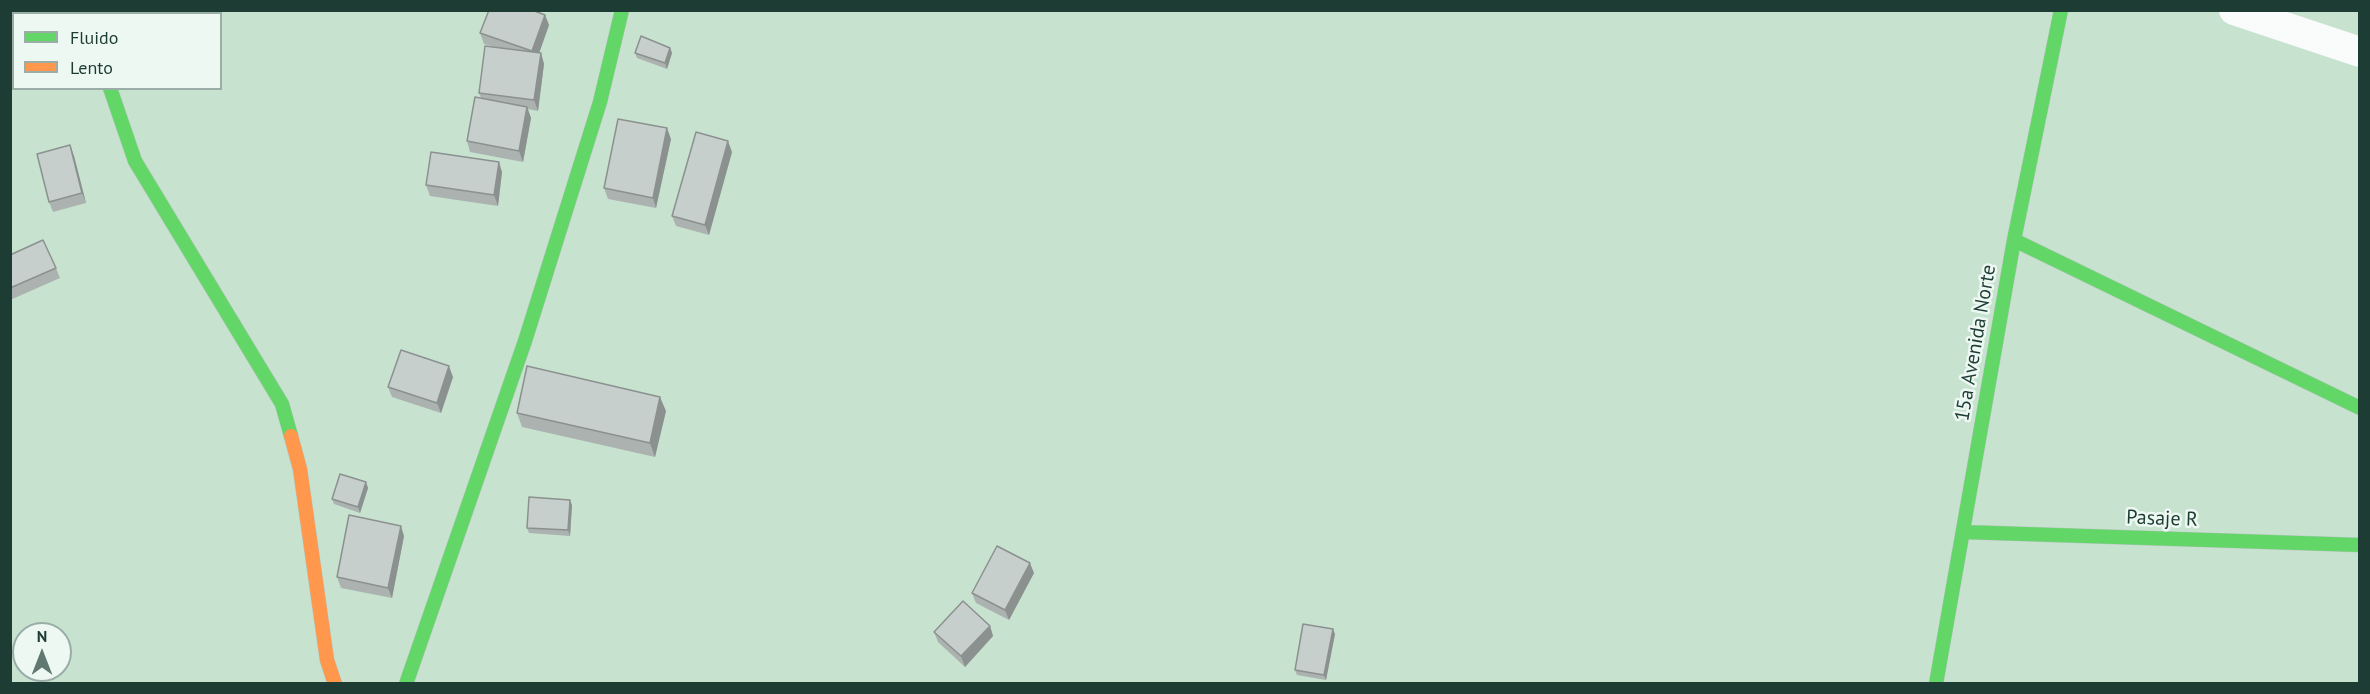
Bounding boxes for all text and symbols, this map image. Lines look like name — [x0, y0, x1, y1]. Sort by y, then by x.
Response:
legend — [12, 12, 222, 90]
text: Fluido — [70, 26, 118, 49]
text: Lento — [70, 56, 113, 79]
street label: 15a Avenida Norte — [1950, 263, 2002, 423]
street label: Pasaje R — [2126, 506, 2198, 532]
north arrow — [12, 622, 72, 682]
text: N — [37, 626, 47, 646]

